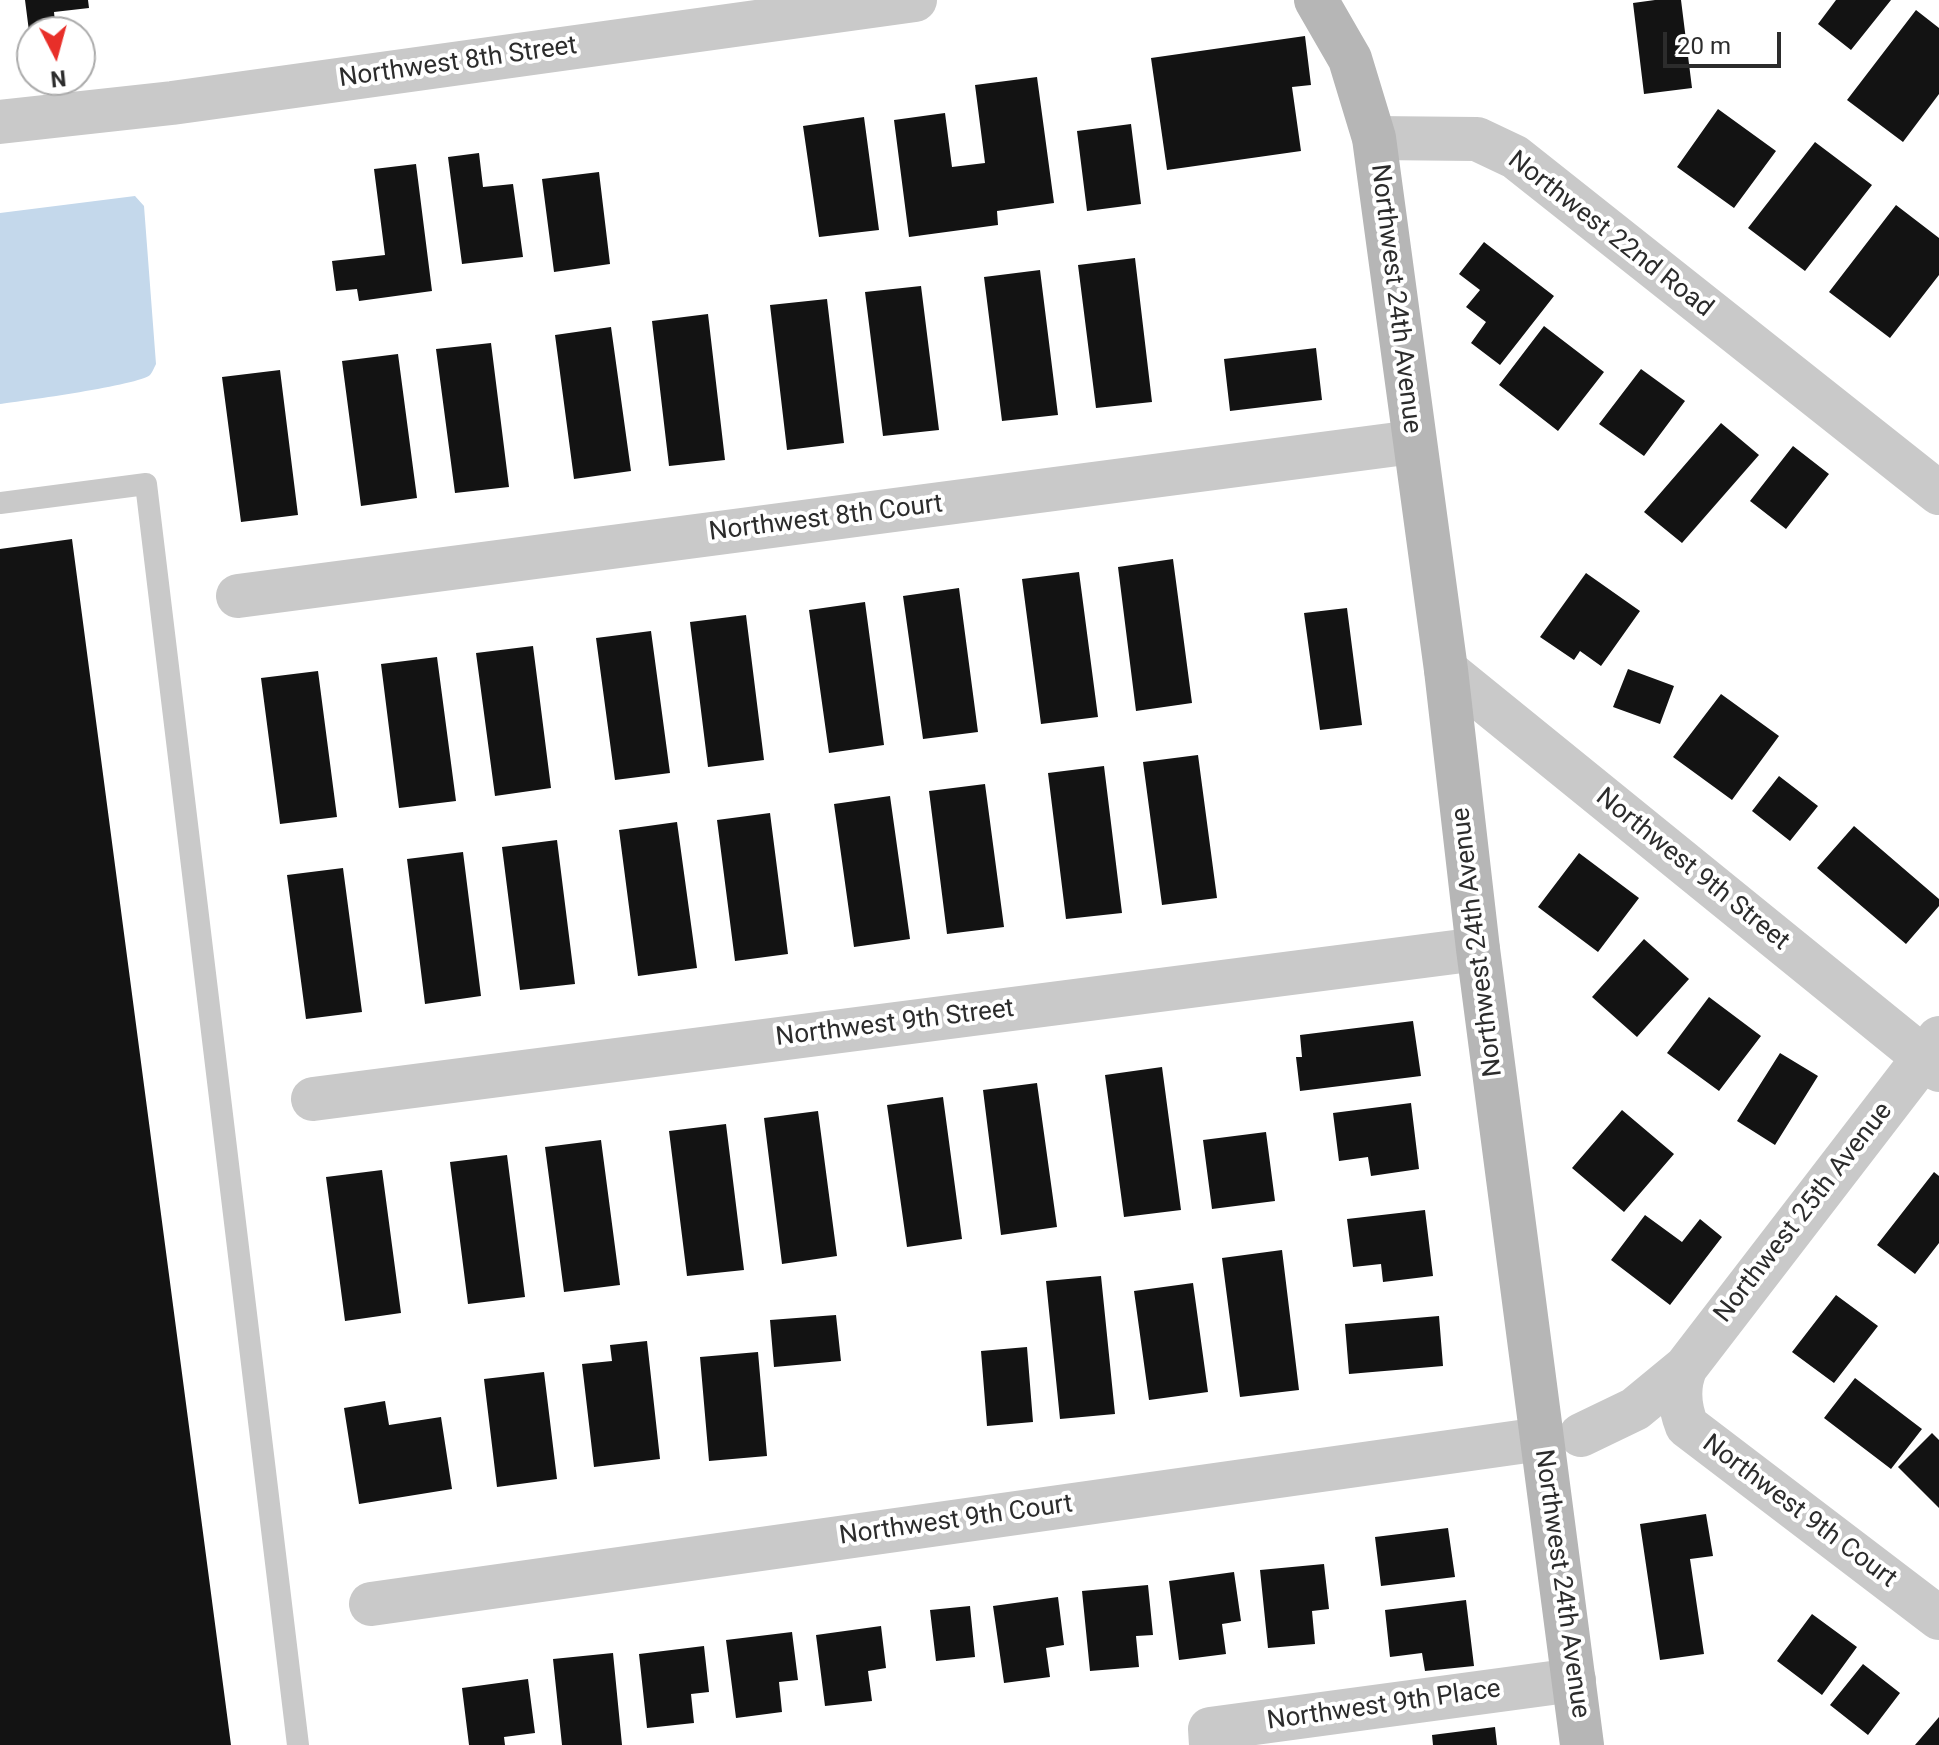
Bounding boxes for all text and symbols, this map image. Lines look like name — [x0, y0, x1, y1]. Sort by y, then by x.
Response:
north arrow — [16, 16, 96, 96]
scale bar — [1667, 16, 1785, 66]
street label: Northwest 8th Street — [337, 31, 579, 95]
text: 20 m — [1677, 32, 1731, 60]
text: N — [49, 65, 67, 92]
street label: Northwest 22nd Road — [1501, 145, 1719, 325]
street label: Northwest 24th Avenue — [1363, 163, 1427, 435]
street label: Northwest 8th Court — [707, 489, 945, 549]
street label: Northwest 9th Street — [1589, 782, 1795, 958]
street label: Northwest 24th Avenue — [1446, 806, 1510, 1078]
street label: Northwest 9th Street — [774, 994, 1016, 1054]
street label: Northwest 25th Avenue — [1708, 1097, 1900, 1329]
street label: Northwest 9th Court — [1696, 1429, 1902, 1595]
street label: Northwest 24th Avenue — [1527, 1448, 1595, 1720]
street label: Northwest 9th Court — [837, 1489, 1075, 1553]
street label: Northwest 9th Place — [1265, 1674, 1503, 1738]

